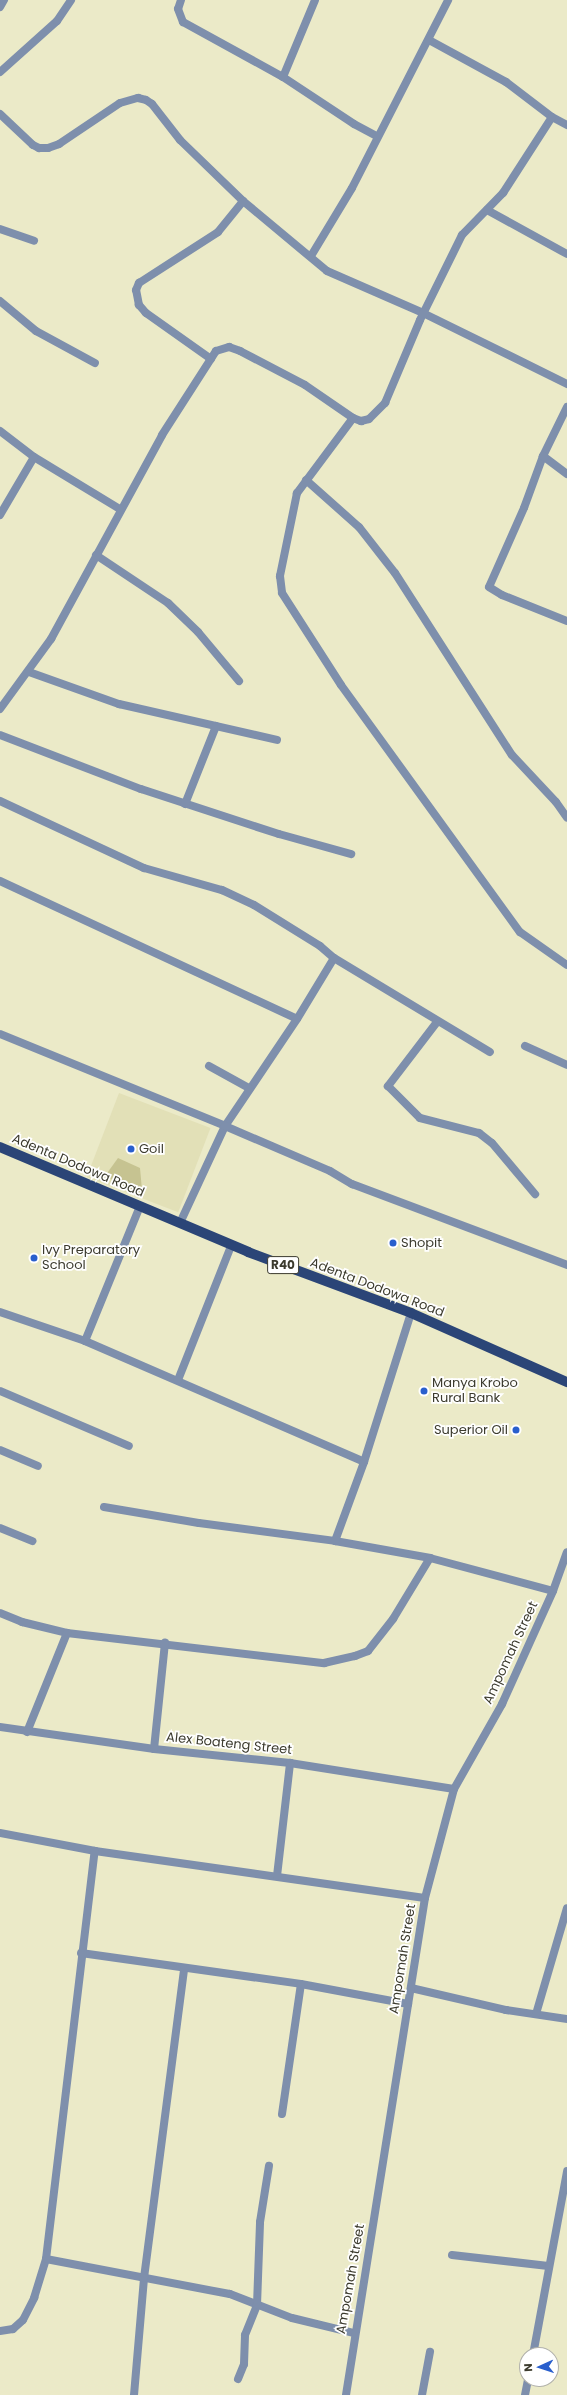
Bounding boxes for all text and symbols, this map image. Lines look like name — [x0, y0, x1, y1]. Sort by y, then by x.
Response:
street label: Adenta Dodowa Road — [9, 1131, 147, 1201]
place label: Goil — [139, 1141, 164, 1157]
marker: Goil — [126, 1144, 136, 1154]
place label: Shopit — [401, 1235, 442, 1251]
marker: Shopit — [388, 1238, 398, 1248]
place label: Ivy Preparatory School — [42, 1243, 140, 1274]
marker: Ivy Preparatory School — [29, 1253, 39, 1263]
road number: R40 — [267, 1255, 299, 1275]
street label: Adenta Dodowa Road — [308, 1255, 446, 1321]
place label: Manya Krobo Rural Bank — [432, 1376, 518, 1407]
marker: Manya Krobo Rural Bank — [419, 1386, 429, 1396]
place label: Superior Oil — [434, 1422, 508, 1438]
marker: Superior Oil — [511, 1425, 521, 1435]
street label: Ampomah Street — [480, 1599, 542, 1707]
street label: Alex Boateng Street — [165, 1730, 293, 1758]
street label: Ampomah Street — [387, 1903, 419, 2015]
street label: Ampomah Street — [334, 2223, 368, 2335]
north arrow — [519, 2347, 559, 2387]
text: N — [520, 2363, 536, 2372]

